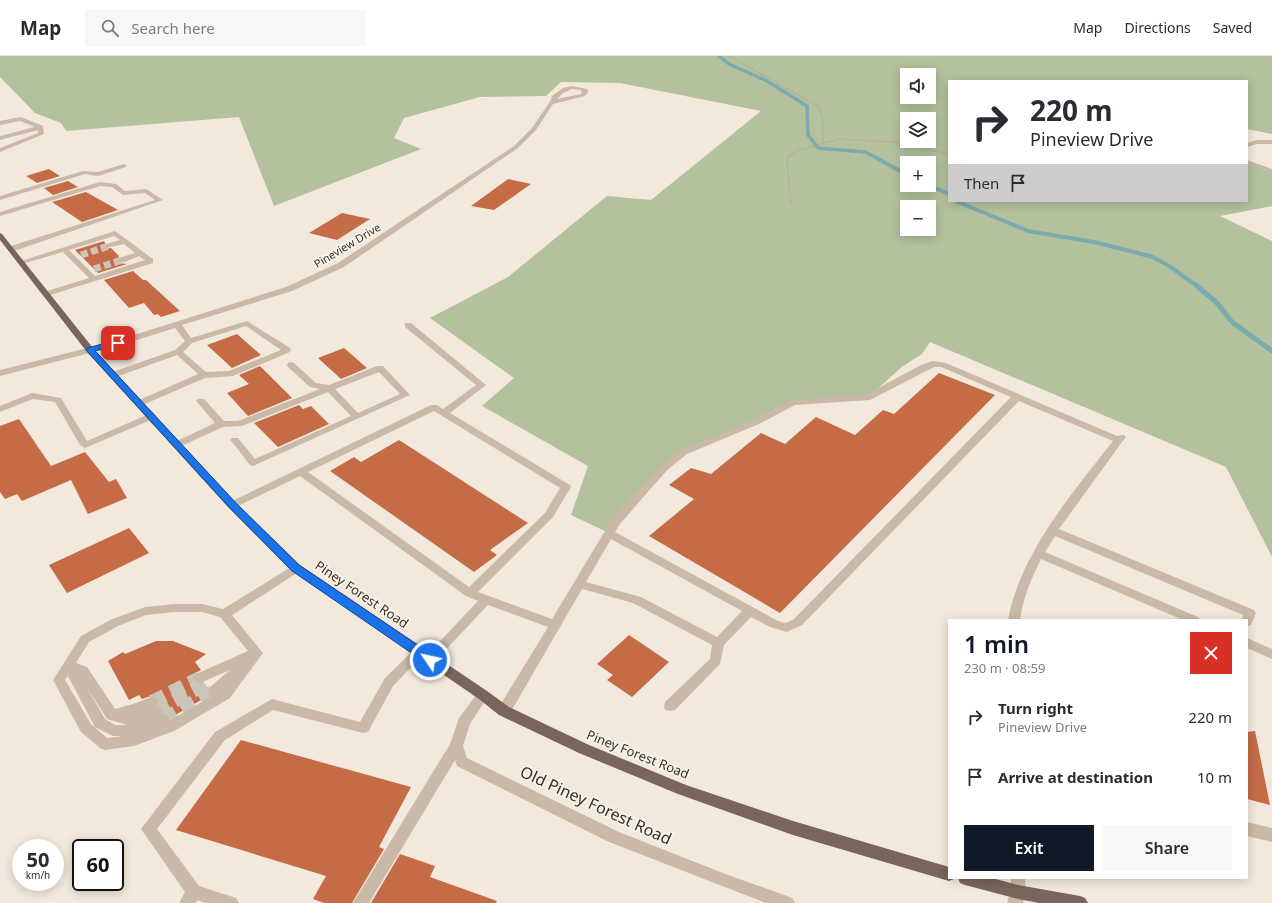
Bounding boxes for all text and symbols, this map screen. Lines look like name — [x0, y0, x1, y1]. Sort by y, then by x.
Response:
search box — [85, 10, 365, 46]
text: Map — [20, 15, 61, 41]
icon: search — [99, 17, 121, 39]
text: Search here — [131, 18, 215, 38]
text: Map — [1073, 18, 1102, 37]
text: Directions — [1124, 18, 1191, 37]
text: Saved — [1213, 18, 1252, 37]
map controls — [900, 68, 936, 236]
button: sound — [900, 68, 936, 104]
text: 220 m — [1030, 91, 1113, 129]
icon: right — [964, 96, 1016, 148]
button: layers — [900, 112, 936, 148]
text: Pineview Drive — [1030, 127, 1153, 151]
button: + — [900, 156, 936, 192]
icon: arrive — [1007, 172, 1029, 194]
text: Then — [964, 173, 999, 193]
button: − — [900, 200, 936, 236]
street label: Pineview Drive — [311, 219, 383, 271]
pin — [101, 326, 135, 360]
icon: arrive — [107, 332, 129, 354]
street label: Piney Forest Road — [312, 556, 412, 632]
text: 1 min — [964, 627, 1029, 660]
button: close — [1190, 632, 1232, 674]
position arrow — [409, 639, 451, 681]
text: 230 m · 08:59 — [964, 659, 1045, 677]
text: Turn right — [998, 698, 1073, 718]
icon: right — [964, 706, 986, 728]
text: 220 m — [1188, 707, 1232, 727]
text: Pineview Drive — [998, 718, 1087, 736]
street label: Piney Forest Road — [584, 725, 692, 783]
street label: Old Piney Forest Road — [517, 760, 675, 850]
icon: arrive — [964, 766, 986, 788]
text: Arrive at destination — [998, 767, 1153, 787]
text: 10 m — [1197, 767, 1232, 787]
button: Exit — [964, 825, 1094, 871]
button: Share — [1102, 825, 1232, 871]
speed limit sign: 60 — [72, 839, 124, 891]
text: 50 — [27, 846, 49, 873]
text: km/h — [26, 868, 50, 882]

